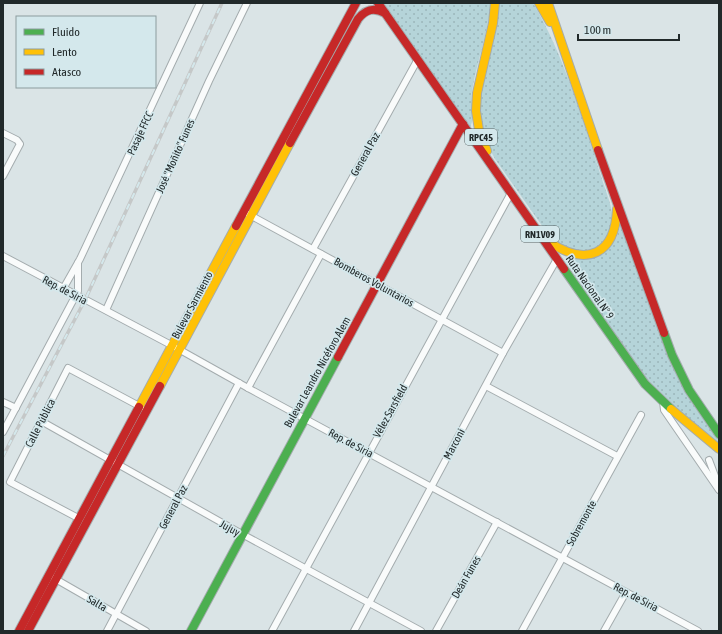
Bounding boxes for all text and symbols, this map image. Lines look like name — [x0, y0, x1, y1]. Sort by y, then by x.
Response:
legend — [16, 16, 156, 88]
scale bar — [578, 16, 679, 42]
text: 100 m — [584, 23, 611, 37]
text: Fluido — [52, 25, 80, 39]
text: Lento — [52, 45, 77, 59]
text: Atasco — [52, 65, 82, 79]
street label: Pasaje FFCC — [125, 109, 155, 157]
street label: José "Moñito" Funes — [153, 117, 197, 195]
road number: RPC45 — [465, 129, 497, 145]
street label: General Paz — [348, 130, 382, 178]
road number: RN1V09 — [521, 226, 559, 242]
street label: Ruta Nacional Nº 9 — [564, 253, 616, 321]
street label: Bomberos Voluntarios — [332, 255, 416, 309]
street label: Bulevar Sarmiento — [169, 269, 215, 341]
street label: Rep. de Siria — [41, 273, 89, 307]
street label: Bulevar Leandro Nicéforo Alem — [282, 315, 353, 429]
street label: Vélez Sarsfield — [371, 382, 409, 440]
street label: Calle Pública — [23, 397, 57, 449]
street label: Rep. de Siria — [327, 426, 375, 460]
street label: Marconi — [441, 427, 467, 461]
street label: General Paz — [156, 483, 190, 531]
street label: Sobremonte — [564, 498, 598, 548]
street label: Jujuy — [218, 518, 243, 539]
street label: Deán Funes — [449, 554, 483, 600]
street label: Rep. de Siria — [612, 580, 660, 614]
street label: Salta — [85, 593, 109, 613]

